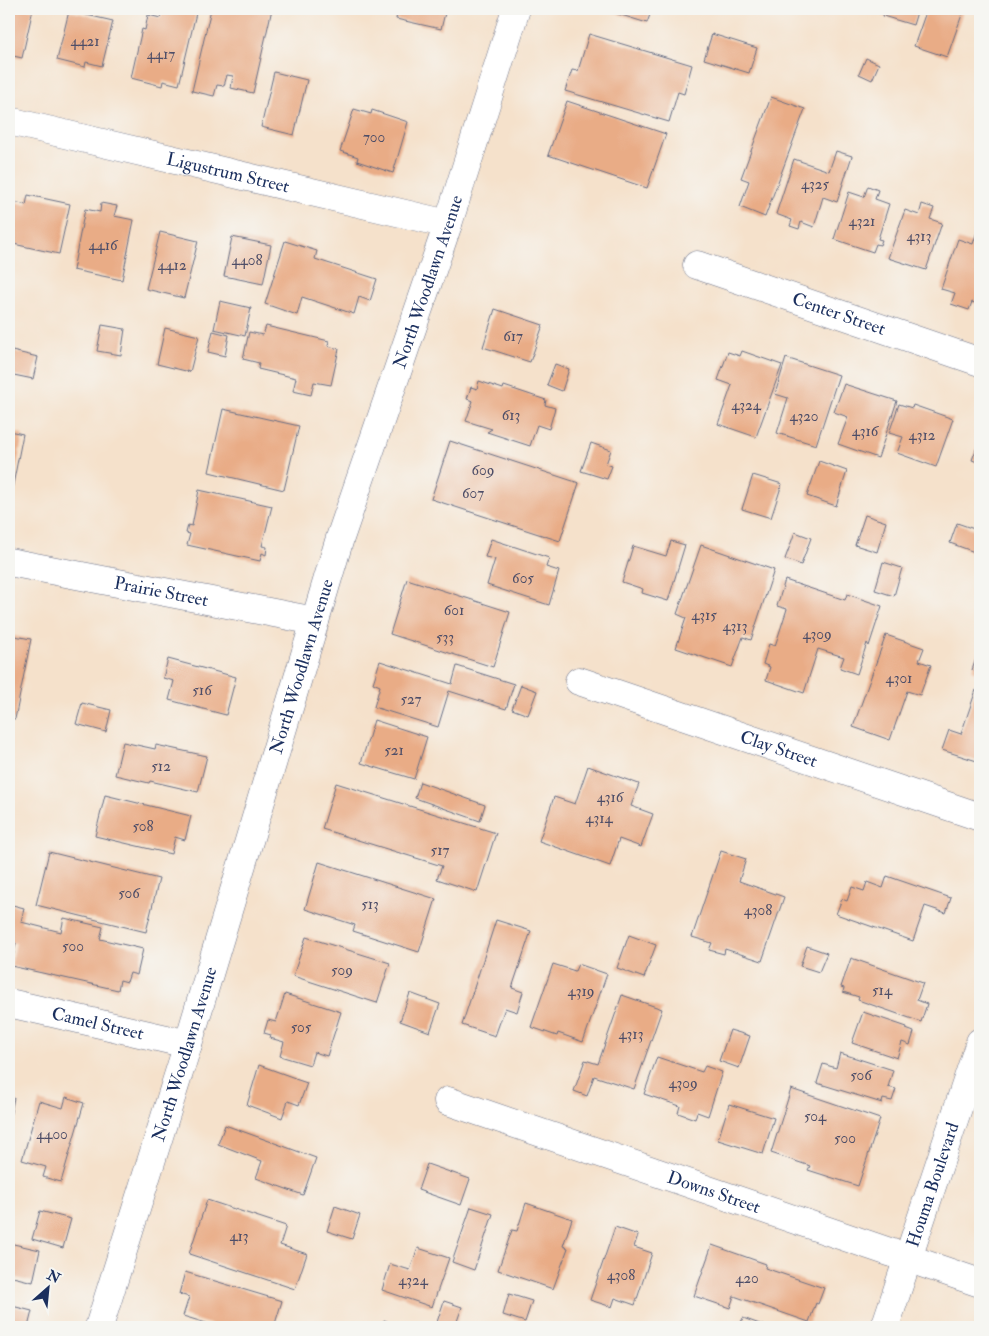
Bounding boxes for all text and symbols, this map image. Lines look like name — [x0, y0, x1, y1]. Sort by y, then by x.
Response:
house number: 4421 — [70, 32, 100, 51]
house number: 4417 — [147, 45, 175, 64]
house number: 700 — [363, 128, 385, 147]
street label: Ligustrum Street — [164, 147, 292, 198]
house number: 4325 — [801, 175, 829, 194]
street label: North Woodlawn Avenue — [388, 192, 468, 371]
house number: 4321 — [849, 212, 875, 231]
house number: 4313 — [907, 227, 931, 246]
house number: 4416 — [88, 236, 119, 255]
house number: 4408 — [232, 251, 262, 270]
house number: 4412 — [157, 256, 187, 275]
street label: Center Street — [789, 287, 889, 340]
house number: 617 — [503, 327, 523, 346]
house number: 4324 — [731, 396, 762, 415]
house number: 613 — [502, 406, 520, 425]
house number: 4320 — [789, 407, 819, 426]
house number: 4316 — [852, 422, 880, 441]
house number: 4312 — [909, 426, 936, 445]
house number: 609 — [472, 461, 494, 480]
house number: 607 — [462, 484, 484, 503]
house number: 605 — [512, 569, 534, 588]
street label: Prairie Street — [112, 571, 210, 612]
street label: North Woodlawn Avenue — [264, 576, 339, 756]
house number: 601 — [444, 601, 464, 620]
house number: 4315 — [691, 606, 717, 625]
house number: 4313 — [723, 617, 747, 636]
house number: 4309 — [802, 625, 832, 644]
house number: 533 — [436, 628, 454, 647]
house number: 4301 — [886, 669, 912, 688]
house number: 516 — [192, 681, 213, 700]
house number: 527 — [401, 690, 422, 709]
street label: Clay Street — [737, 725, 821, 773]
house number: 521 — [384, 741, 404, 760]
house number: 512 — [151, 757, 171, 776]
house number: 4316 — [597, 788, 625, 807]
house number: 4314 — [585, 809, 614, 828]
house number: 508 — [132, 817, 154, 836]
house number: 517 — [431, 841, 450, 860]
house number: 506 — [118, 884, 141, 903]
house number: 513 — [361, 895, 379, 914]
house number: 4308 — [744, 901, 772, 920]
house number: 500 — [62, 937, 84, 956]
house number: 509 — [331, 961, 353, 980]
street label: North Woodlawn Avenue — [147, 964, 222, 1144]
house number: 514 — [872, 981, 893, 1000]
house number: 4319 — [568, 982, 594, 1001]
street label: Camel Street — [49, 1002, 146, 1045]
house number: 505 — [291, 1018, 312, 1037]
house number: 4313 — [619, 1025, 643, 1044]
house number: 506 — [850, 1066, 873, 1085]
house number: 4309 — [668, 1074, 698, 1093]
house number: 504 — [804, 1107, 827, 1126]
street label: Houma Boulevard — [901, 1119, 964, 1250]
house number: 4400 — [36, 1125, 68, 1144]
house number: 500 — [834, 1129, 856, 1148]
street label: Downs Street — [664, 1165, 764, 1219]
house number: 413 — [229, 1227, 249, 1246]
north arrow — [22, 1264, 72, 1314]
text: N — [43, 1266, 64, 1287]
house number: 4308 — [607, 1266, 635, 1285]
house number: 420 — [735, 1269, 759, 1288]
house number: 4324 — [398, 1271, 429, 1290]

